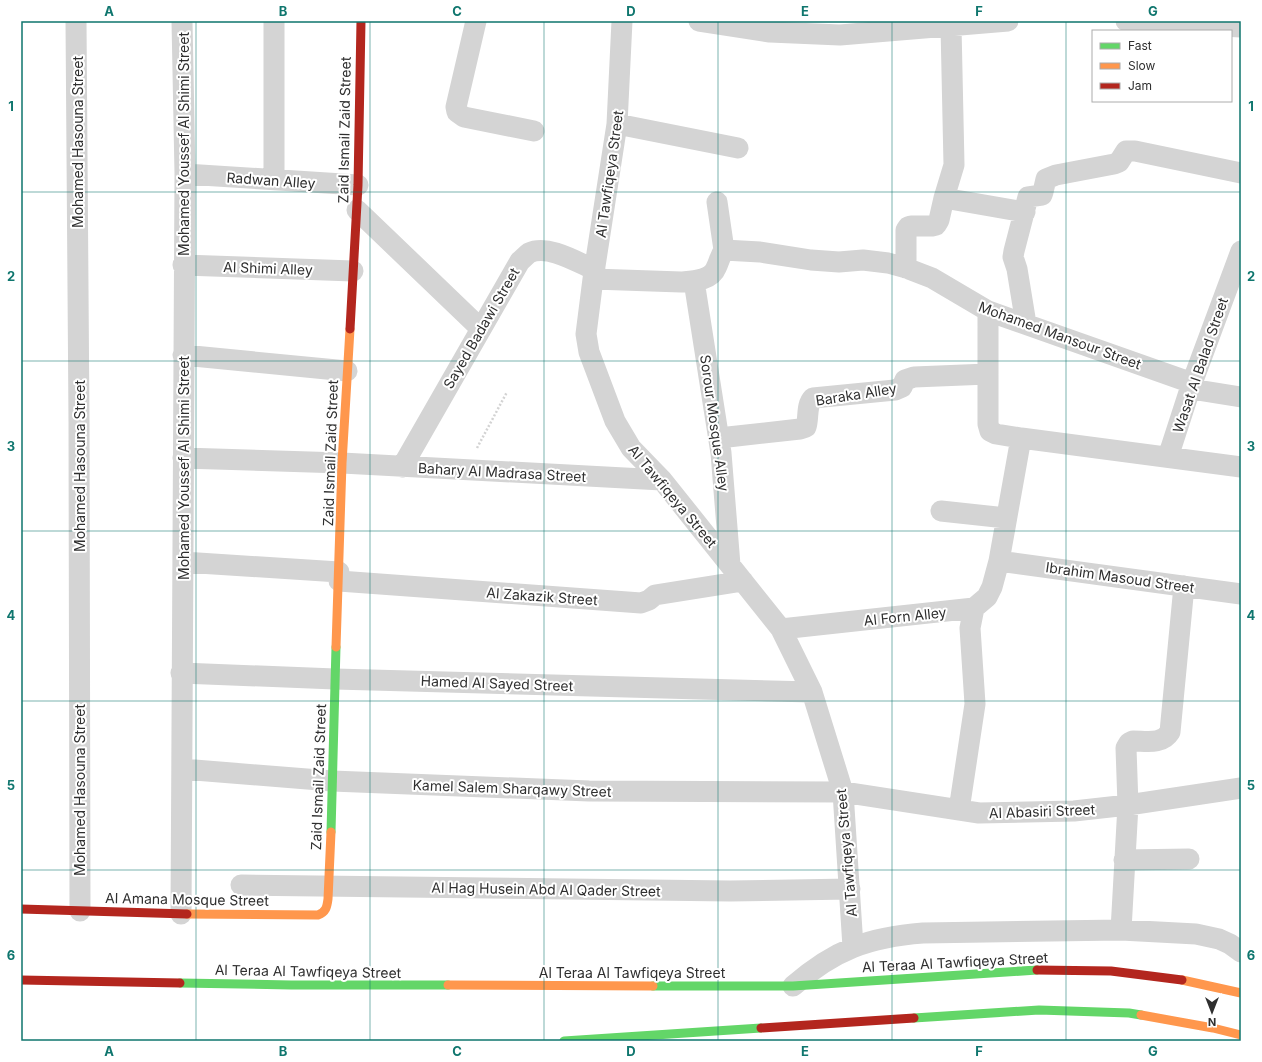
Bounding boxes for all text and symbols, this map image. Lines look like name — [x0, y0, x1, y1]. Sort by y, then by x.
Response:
text: A — [104, 3, 114, 19]
text: B — [279, 3, 288, 19]
text: C — [452, 3, 462, 19]
text: D — [626, 3, 636, 19]
text: E — [801, 3, 809, 19]
text: F — [975, 3, 983, 19]
text: G — [1148, 3, 1158, 19]
legend — [1092, 30, 1232, 102]
street label: Mohamed Youssef Al Shimi Street — [175, 32, 192, 256]
text: Fast — [1128, 38, 1152, 53]
street label: Mohamed Hasouna Street — [69, 56, 86, 228]
street label: Zaid Ismail Zaid Street — [334, 56, 354, 203]
text: Slow — [1128, 58, 1156, 73]
text: Jam — [1128, 78, 1152, 93]
text: 1 — [8, 98, 14, 114]
text: 1 — [1248, 98, 1254, 114]
street label: Al Tawfiqeya Street — [592, 109, 626, 239]
street label: Radwan Alley — [226, 168, 316, 192]
street label: Al Shimi Alley — [223, 258, 313, 278]
street label: Sayed Badawi Street — [439, 264, 523, 391]
text: 2 — [7, 268, 15, 284]
text: 2 — [1247, 268, 1255, 284]
street label: Wasat Al Balad Street — [1169, 295, 1231, 435]
street label: Mohamed Mansour Street — [976, 298, 1144, 372]
street label: Sorour Mosque Alley — [697, 354, 733, 493]
street label: Mohamed Youssef Al Shimi Street — [175, 356, 192, 580]
street label: Zaid Ismail Zaid Street — [319, 379, 341, 527]
street label: Baraka Alley — [814, 379, 898, 409]
street label: Mohamed Hasouna Street — [71, 380, 88, 552]
text: 3 — [7, 438, 15, 454]
text: 3 — [1247, 438, 1255, 454]
street label: Al Tawfiqeya Street — [625, 441, 721, 551]
street label: Bahary Al Madrasa Street — [417, 459, 587, 485]
street label: Ibrahim Masoud Street — [1045, 558, 1196, 596]
street label: Al Zakazik Street — [486, 584, 599, 608]
street label: Al Forn Alley — [863, 603, 947, 629]
text: 4 — [7, 607, 16, 623]
text: 4 — [1247, 607, 1256, 623]
street label: Hamed Al Sayed Street — [420, 672, 574, 694]
street label: Zaid Ismail Zaid Street — [307, 703, 329, 851]
street label: Mohamed Hasouna Street — [71, 704, 88, 876]
street label: Kamel Salem Sharqawy Street — [412, 776, 612, 800]
text: 5 — [7, 777, 15, 793]
text: 5 — [1247, 777, 1255, 793]
street label: Al Tawfiqeya Street — [832, 788, 860, 918]
street label: Al Abasiri Street — [989, 801, 1096, 821]
street label: Al Hag Husein Abd Al Qader Street — [431, 878, 661, 900]
street label: Al Amana Mosque Street — [105, 889, 269, 909]
text: 6 — [7, 947, 15, 963]
text: 6 — [1247, 947, 1255, 963]
street label: Al Teraa Al Tawfiqeya Street — [861, 949, 1049, 975]
street label: Al Teraa Al Tawfiqeya Street — [215, 961, 402, 981]
street label: Al Teraa Al Tawfiqeya Street — [539, 964, 726, 981]
north arrow — [1192, 992, 1232, 1032]
text: N — [1208, 1015, 1216, 1029]
text: A — [104, 1043, 114, 1059]
text: B — [279, 1043, 288, 1059]
text: C — [452, 1043, 462, 1059]
text: D — [626, 1043, 636, 1059]
text: E — [801, 1043, 809, 1059]
text: F — [975, 1043, 983, 1059]
text: G — [1148, 1043, 1158, 1059]

